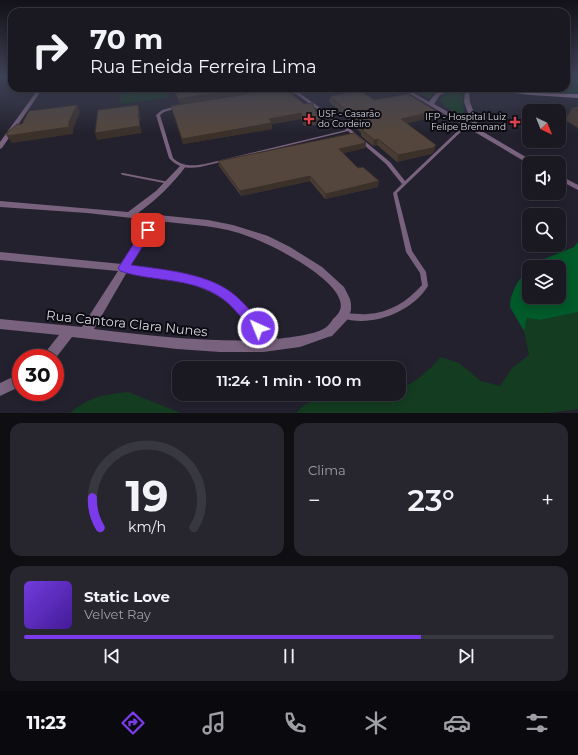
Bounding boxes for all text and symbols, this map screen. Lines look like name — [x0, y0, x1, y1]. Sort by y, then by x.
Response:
text: 70 m — [90, 22, 163, 56]
icon: right — [24, 24, 76, 76]
text: Rua Eneida Ferreira Lima — [90, 56, 317, 78]
north arrow — [522, 104, 566, 148]
map controls — [522, 104, 566, 304]
place label: USF - Casarão do Cordeiro — [318, 108, 380, 129]
place label: IFP - Hospital Luiz Felipe Brennand — [425, 111, 506, 132]
marker: USF - Casarão do Cordeiro — [303, 113, 315, 125]
marker: IFP - Hospital Luiz Felipe Brennand — [509, 116, 521, 128]
button: sound — [522, 156, 566, 200]
button: search — [522, 208, 566, 252]
pin — [131, 213, 165, 247]
icon: arrive — [137, 219, 159, 241]
button: layers — [522, 260, 566, 304]
street label: Rua Cantora Clara Nunes — [46, 307, 208, 339]
position arrow — [237, 307, 279, 349]
speed limit sign: 30 — [12, 349, 64, 401]
text: 11:24 · 1 min · 100 m — [217, 371, 361, 390]
text: Clima — [308, 462, 346, 478]
text: 19 — [126, 470, 168, 520]
text: 23° — [407, 482, 455, 519]
text: − — [308, 487, 321, 514]
text: + — [541, 487, 554, 514]
text: km/h — [128, 517, 166, 535]
text: Static Love — [84, 587, 170, 606]
text: Velvet Ray — [84, 606, 151, 622]
icon: previous — [101, 645, 123, 667]
icon: pause — [278, 645, 300, 667]
icon: next — [455, 645, 477, 667]
icon: directions — [119, 709, 147, 737]
icon: music — [200, 709, 228, 737]
icon: phone — [281, 709, 309, 737]
icon: climate — [362, 709, 390, 737]
icon: car — [443, 709, 471, 737]
icon: filters — [523, 709, 551, 737]
text: 11:23 — [26, 712, 67, 734]

